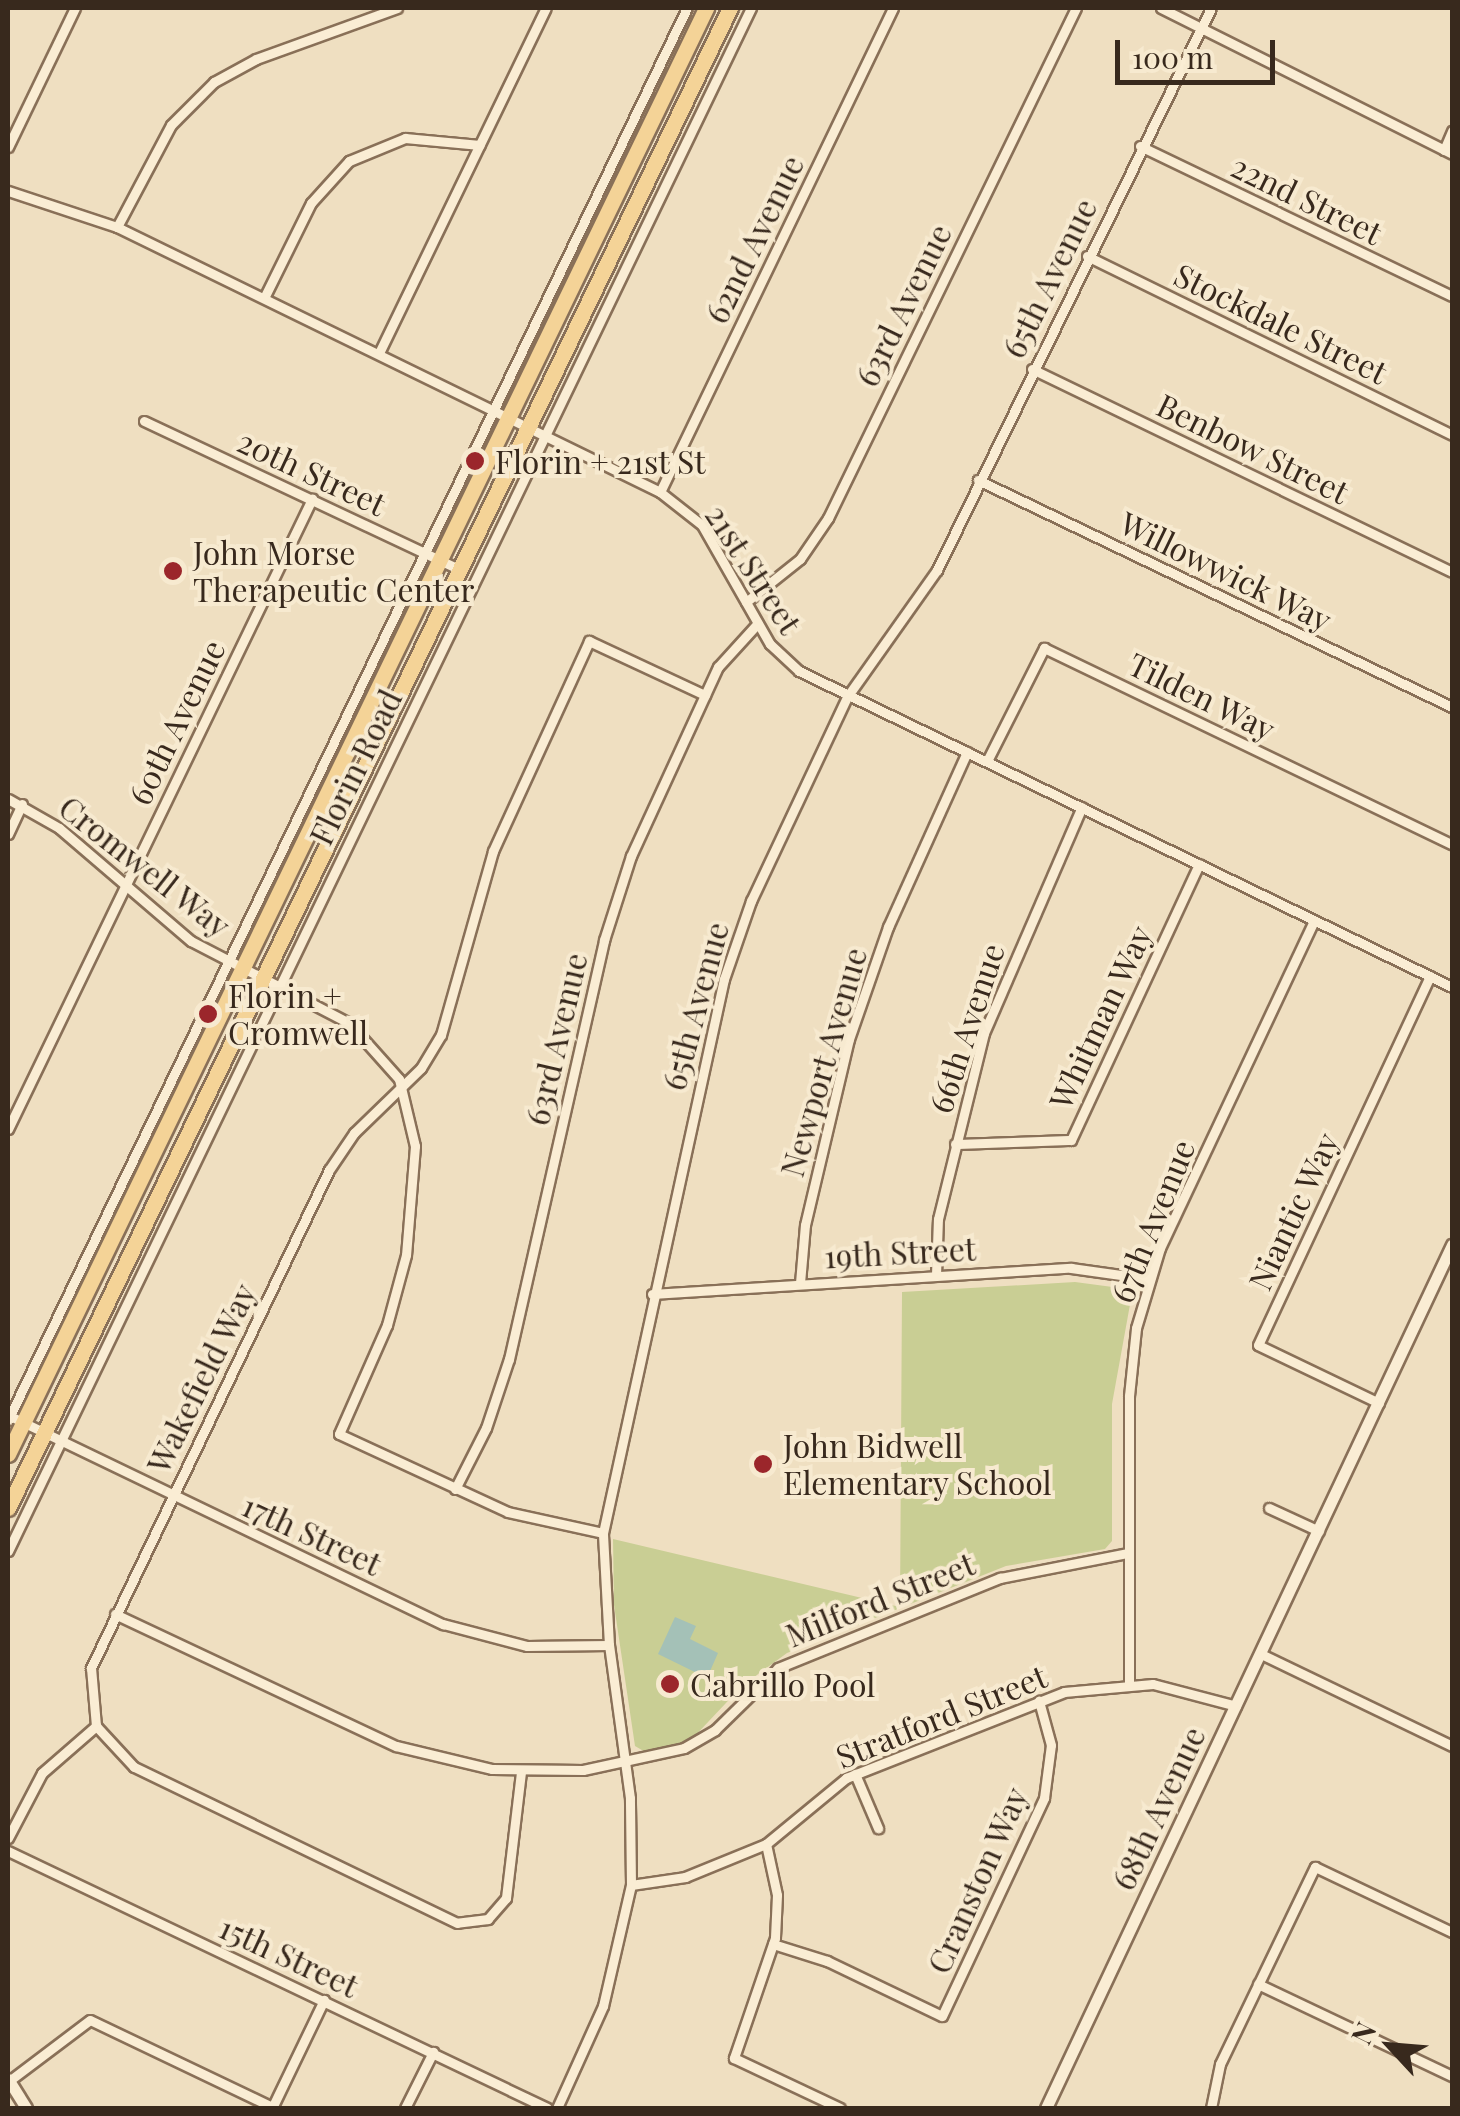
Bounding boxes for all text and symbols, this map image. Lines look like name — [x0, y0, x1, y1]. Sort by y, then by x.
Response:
scale bar — [1120, 20, 1280, 82]
text: 100 m — [1132, 37, 1213, 77]
street label: 22nd Street — [1226, 146, 1388, 252]
street label: 62nd Avenue — [697, 148, 811, 330]
street label: 65th Avenue — [994, 192, 1104, 364]
street label: 63rd Avenue — [847, 217, 959, 393]
street label: Stockdale Street — [1168, 255, 1394, 391]
street label: Benbow Street — [1151, 385, 1355, 511]
street label: 20th Street — [232, 421, 392, 523]
place label: Florin + 21st St — [495, 442, 706, 480]
marker: Florin + 21st St — [464, 450, 486, 472]
street label: 21st Street — [698, 497, 810, 641]
street label: Willowwick Way — [1113, 503, 1339, 639]
place label: John Morse Therapeutic Center — [193, 534, 475, 609]
marker: John Morse Therapeutic Center — [162, 560, 184, 582]
street label: 60th Avenue — [119, 633, 233, 811]
street label: Tilden Way — [1122, 644, 1282, 748]
street label: Florin Road — [301, 683, 409, 851]
street label: Cromwell Way — [51, 787, 239, 945]
street label: 65th Avenue — [654, 917, 736, 1095]
street label: Whitman Way — [1041, 919, 1159, 1115]
street label: 66th Avenue — [920, 938, 1012, 1118]
street label: Newport Avenue — [772, 942, 874, 1182]
street label: 63rd Avenue — [517, 949, 595, 1129]
place label: Florin + Cromwell — [228, 977, 368, 1052]
marker: Florin + Cromwell — [197, 1003, 219, 1025]
street label: Niantic Way — [1240, 1126, 1346, 1296]
street label: 67th Avenue — [1102, 1133, 1202, 1309]
street label: 19th Street — [823, 1229, 977, 1275]
street label: Wakefield Way — [138, 1277, 264, 1479]
place label: John Bidwell Elementary School — [783, 1427, 1052, 1502]
marker: John Bidwell Elementary School — [752, 1453, 774, 1475]
street label: 17th Street — [236, 1485, 388, 1583]
street label: Milford Street — [780, 1544, 980, 1654]
street label: Stratford Street — [830, 1656, 1052, 1776]
place label: Cabrillo Pool — [690, 1665, 875, 1703]
marker: Cabrillo Pool — [659, 1673, 681, 1695]
street label: 68th Avenue — [1103, 1720, 1213, 1896]
street label: Cranston Way — [919, 1780, 1035, 1980]
street label: 15th Street — [213, 1907, 365, 2005]
north arrow — [1340, 1996, 1440, 2096]
text: N — [1342, 2015, 1384, 2050]

